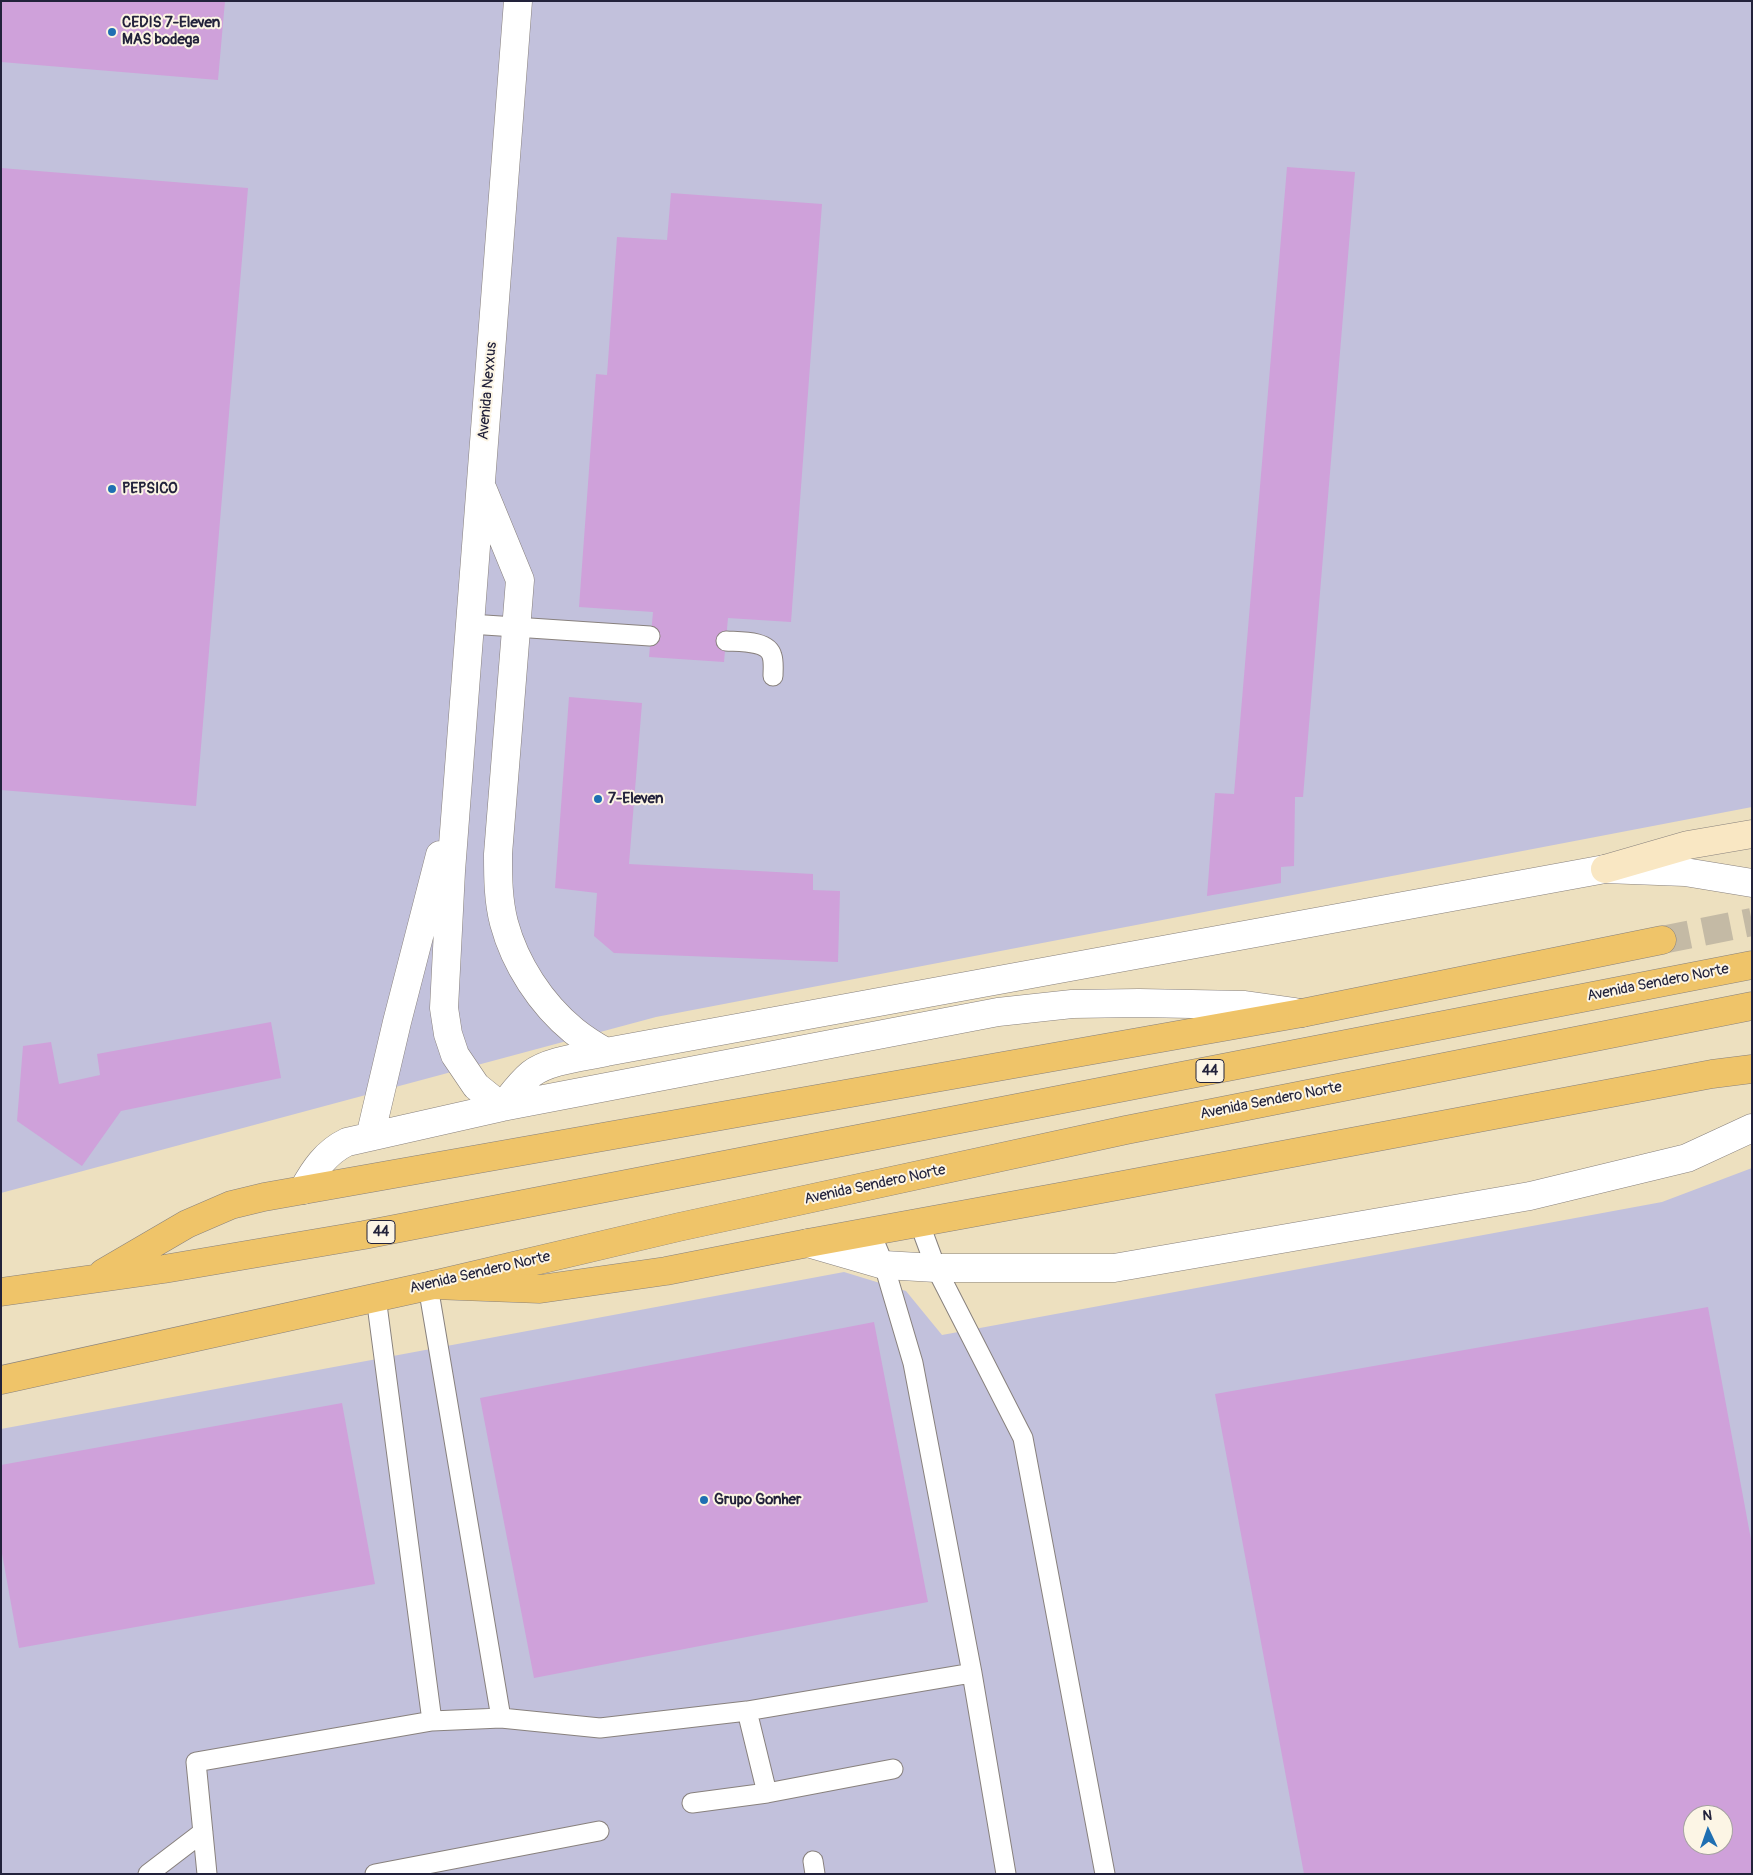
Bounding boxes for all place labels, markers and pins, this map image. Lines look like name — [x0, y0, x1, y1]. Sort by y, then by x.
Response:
place label: CEDIS 7-Eleven MAS bodega — [122, 14, 220, 49]
marker: CEDIS 7-Eleven MAS bodega — [106, 26, 118, 38]
place label: PEPSICO — [122, 480, 178, 498]
marker: PEPSICO — [106, 483, 118, 495]
place label: 7-Eleven — [608, 790, 663, 808]
marker: 7-Eleven — [592, 793, 604, 805]
place label: Grupo Gonher — [714, 1491, 801, 1509]
marker: Grupo Gonher — [698, 1494, 710, 1506]

